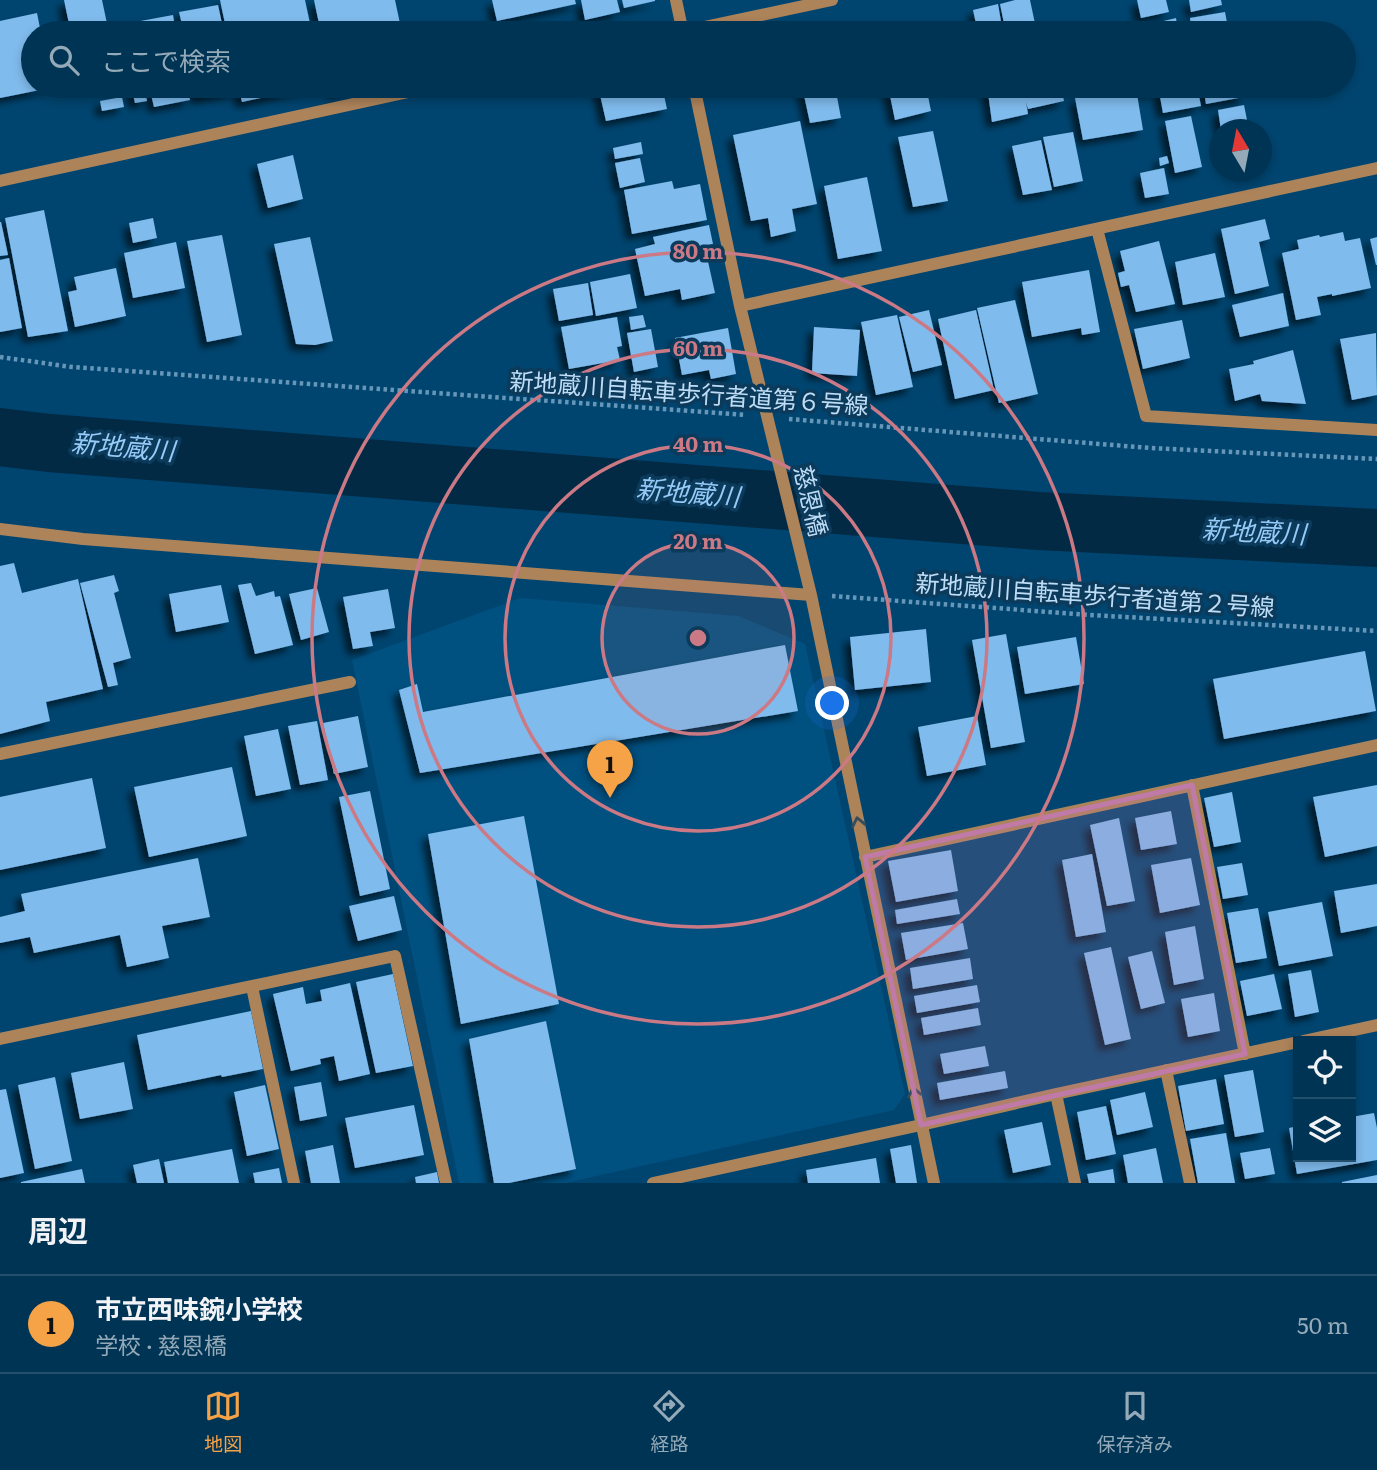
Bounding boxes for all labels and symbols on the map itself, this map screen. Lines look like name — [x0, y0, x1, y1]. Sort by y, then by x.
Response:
north arrow — [1209, 119, 1272, 182]
text: 80 m — [673, 234, 723, 265]
text: 60 m — [673, 331, 723, 362]
street label: 新地蔵川自転車歩行者道第６号線 — [508, 361, 870, 422]
water label: 新地蔵川 — [70, 421, 180, 469]
text: 40 m — [673, 427, 723, 458]
street label: 慈恩橋 — [787, 461, 838, 539]
water label: 新地蔵川 — [635, 467, 745, 515]
water label: 新地蔵川 — [1201, 507, 1310, 552]
text: 20 m — [673, 524, 723, 555]
street label: 新地蔵川自転車歩行者道第２号線 — [914, 563, 1276, 624]
centre of rings — [686, 626, 710, 650]
your location — [815, 686, 849, 720]
pin: 1 — [587, 740, 633, 798]
one-way arrow — [851, 816, 866, 828]
one-way arrow — [908, 1086, 923, 1098]

